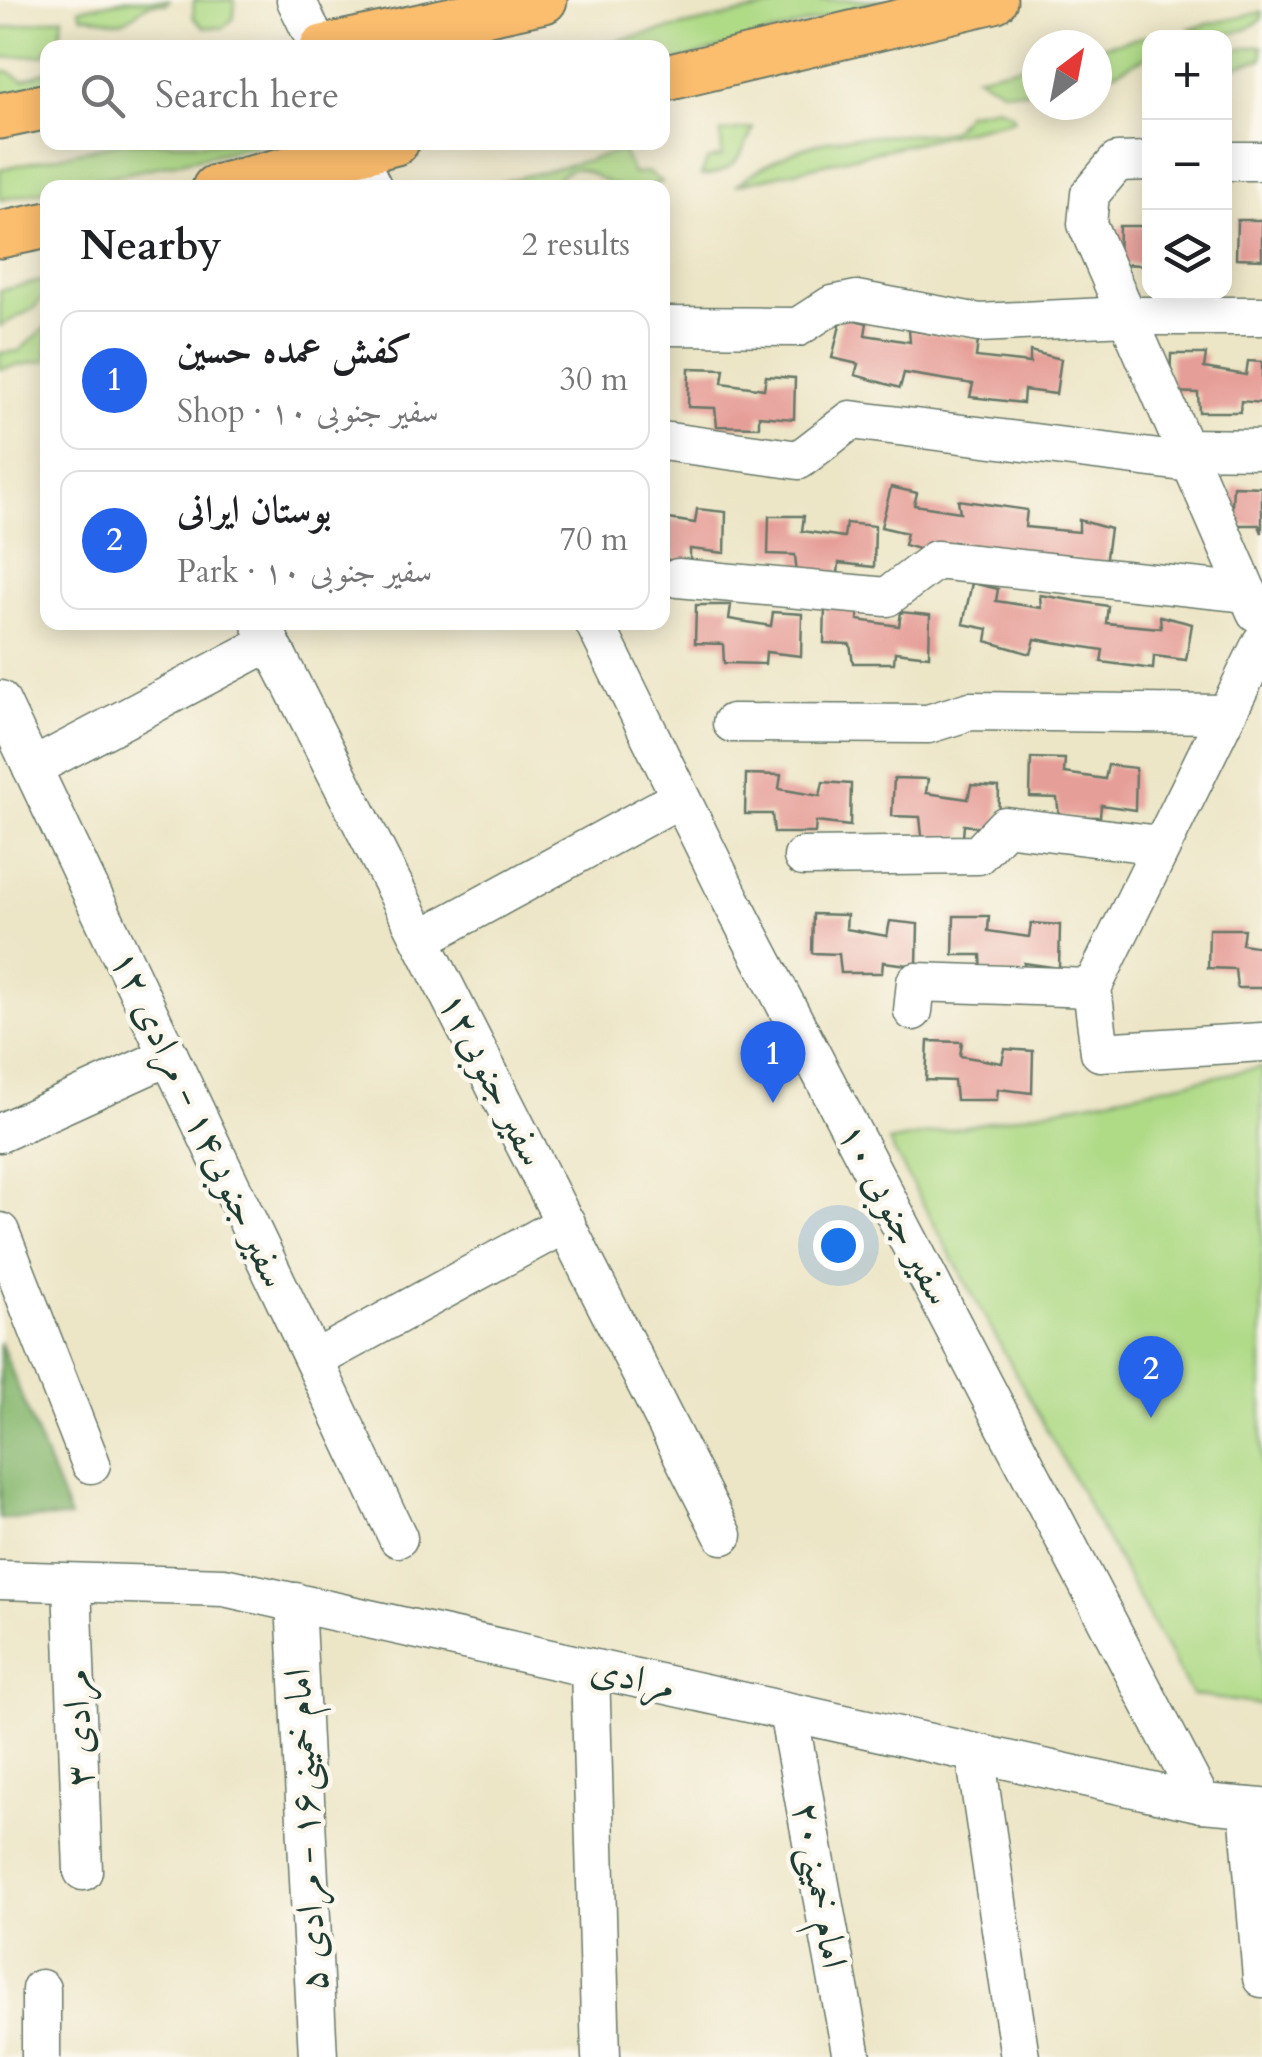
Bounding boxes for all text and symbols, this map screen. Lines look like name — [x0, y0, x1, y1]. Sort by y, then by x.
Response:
north arrow — [1022, 30, 1112, 120]
map controls — [1142, 30, 1232, 300]
button: + — [1142, 30, 1232, 120]
search box — [40, 40, 670, 150]
icon: search — [75, 68, 130, 123]
text: Search here — [155, 69, 339, 121]
button: − — [1142, 120, 1232, 210]
button: layers — [1142, 210, 1232, 300]
text: Nearby — [80, 217, 222, 274]
text: 2 results — [522, 223, 630, 267]
text: کفش عمده حسین — [177, 324, 412, 376]
text: 1 — [106, 358, 123, 402]
text: 30 m — [560, 358, 628, 402]
text: Shop · سفیر جنوبی ۱۰ — [177, 390, 439, 434]
text: بوستان ایرانی — [177, 484, 332, 536]
text: 2 — [106, 518, 123, 562]
text: 70 m — [560, 518, 628, 562]
text: Park · سفیر جنوبی ۱۰ — [177, 550, 432, 594]
street label: سفیر جنوبی۱۴ - مرادی ۱۲ — [98, 942, 300, 1296]
street label: سفیر جنوبی۱۲ — [426, 983, 558, 1175]
pin: 1 — [740, 1020, 806, 1103]
street label: سفیر جنوبی ۱۰ — [825, 1113, 965, 1315]
your location — [813, 1220, 864, 1271]
pin: 2 — [1118, 1336, 1184, 1418]
street label: مرادی — [585, 1643, 681, 1713]
street label: امام خمینی۱۶ - مرادی ۵ — [272, 1667, 346, 1993]
street label: مرادی ۳ — [50, 1668, 106, 1788]
street label: امام خمینی۲۰ — [774, 1798, 860, 1973]

